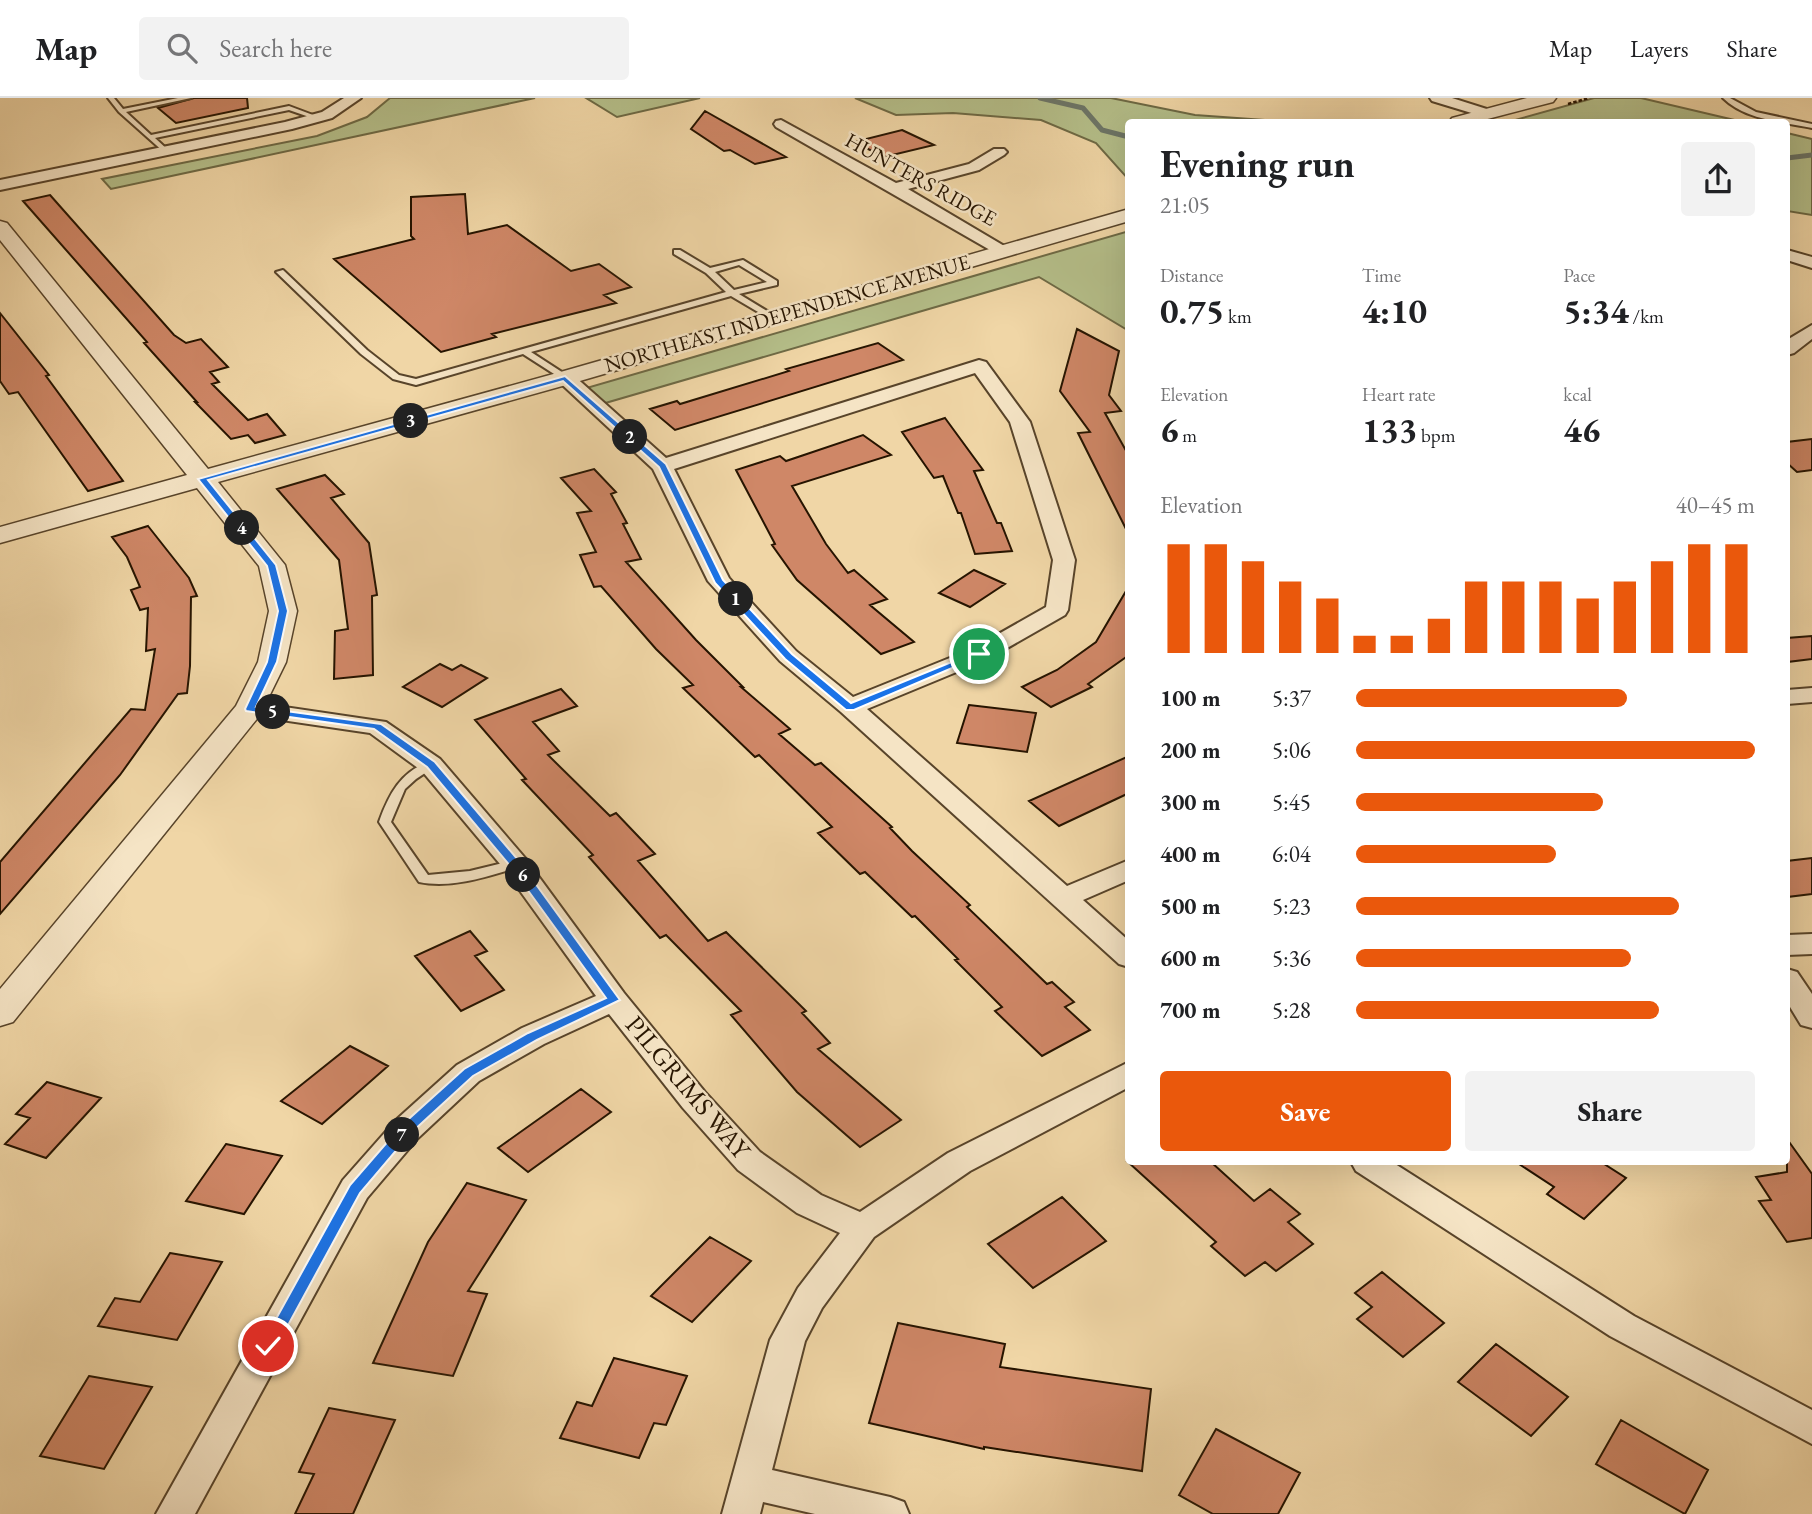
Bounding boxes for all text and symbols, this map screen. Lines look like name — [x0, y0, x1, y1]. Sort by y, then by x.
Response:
search box — [139, 17, 629, 80]
text: Map — [35, 27, 97, 70]
icon: search — [163, 29, 201, 67]
text: Search here — [219, 31, 332, 65]
text: Map — [1549, 33, 1592, 64]
text: Layers — [1630, 33, 1689, 64]
text: Share — [1727, 33, 1777, 64]
street label: HUNTERS RIDGE — [841, 126, 1002, 232]
text: Evening run — [1160, 139, 1355, 188]
button: share — [1681, 142, 1755, 216]
text: 21:05 — [1160, 190, 1210, 220]
street label: NORTHEAST INDEPENDENCE AVENUE — [601, 248, 973, 378]
text: Distance — [1160, 263, 1223, 288]
text: Time — [1362, 263, 1401, 288]
text: Pace — [1563, 263, 1595, 288]
text: 0.75 — [1160, 288, 1224, 333]
text: 4:10 — [1362, 288, 1427, 333]
text: 5:34 — [1563, 288, 1629, 333]
text: km — [1224, 304, 1252, 329]
text: /km — [1629, 304, 1664, 329]
text: Elevation — [1160, 382, 1228, 407]
text: Heart rate — [1362, 382, 1435, 407]
text: kcal — [1563, 382, 1592, 407]
pin: 3 — [394, 404, 428, 438]
text: 6 — [1160, 407, 1179, 452]
text: 133 — [1362, 407, 1417, 452]
text: 46 — [1563, 407, 1600, 452]
text: 3 — [405, 408, 416, 433]
pin: 2 — [612, 420, 648, 454]
text: m — [1179, 423, 1197, 448]
text: bpm — [1417, 423, 1455, 448]
text: 2 — [624, 424, 635, 449]
text: Elevation — [1160, 490, 1243, 520]
text: 40–45 m — [1676, 490, 1755, 520]
pin: 4 — [224, 510, 260, 546]
text: 4 — [236, 515, 247, 540]
pin: 1 — [718, 582, 754, 616]
text: 1 — [730, 586, 741, 611]
pin — [949, 624, 1009, 684]
icon: arrive — [960, 635, 998, 673]
text: 100 m — [1160, 683, 1221, 713]
text: 5:37 — [1272, 683, 1311, 713]
pin: 5 — [256, 694, 290, 730]
text: 5 — [267, 699, 278, 724]
text: 200 m — [1160, 735, 1221, 765]
text: 5:06 — [1272, 735, 1311, 765]
text: 300 m — [1160, 787, 1221, 817]
text: 5:45 — [1272, 787, 1311, 817]
text: 400 m — [1160, 839, 1221, 869]
text: 6:04 — [1272, 839, 1311, 869]
pin: 6 — [505, 858, 540, 892]
text: 6 — [517, 862, 528, 887]
text: 500 m — [1160, 891, 1221, 921]
text: 5:23 — [1272, 891, 1311, 921]
text: 600 m — [1160, 943, 1221, 973]
text: 5:36 — [1272, 943, 1311, 973]
text: 700 m — [1160, 995, 1221, 1025]
text: 5:28 — [1272, 995, 1311, 1025]
street label: PILGRIMS WAY — [618, 1008, 759, 1167]
button: Save — [1160, 1071, 1451, 1151]
button: Share — [1465, 1071, 1755, 1151]
pin: 7 — [384, 1118, 420, 1152]
text: 7 — [396, 1122, 407, 1147]
pin — [238, 1316, 298, 1376]
icon: check — [249, 1327, 287, 1365]

